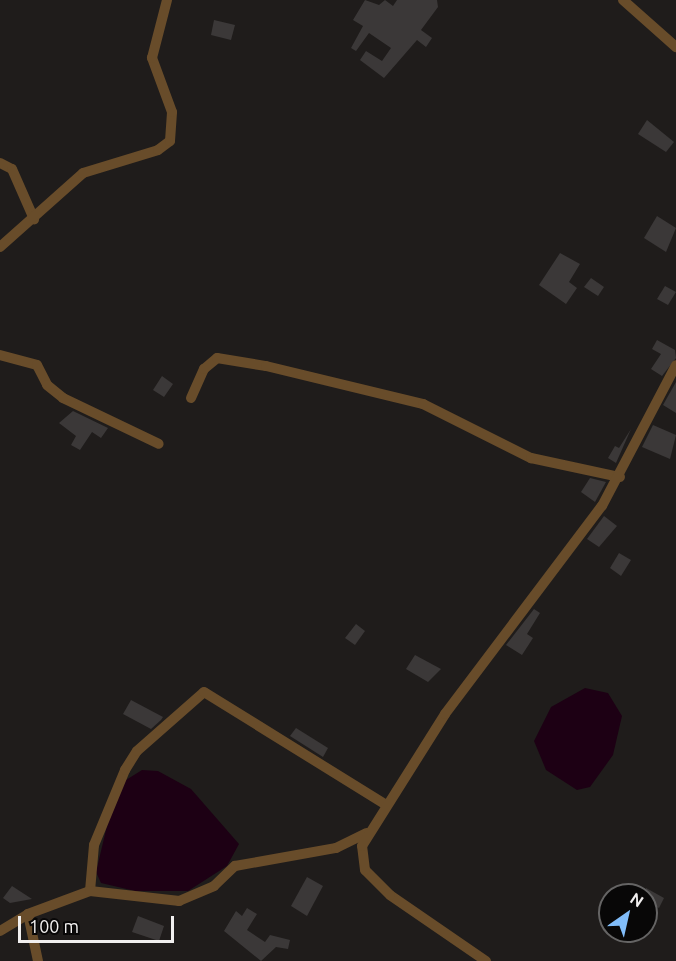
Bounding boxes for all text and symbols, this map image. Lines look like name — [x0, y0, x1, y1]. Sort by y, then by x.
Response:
north arrow — [598, 883, 658, 943]
text: N — [627, 889, 647, 911]
scale bar — [21, 904, 177, 942]
text: 100 m — [29, 916, 79, 936]

